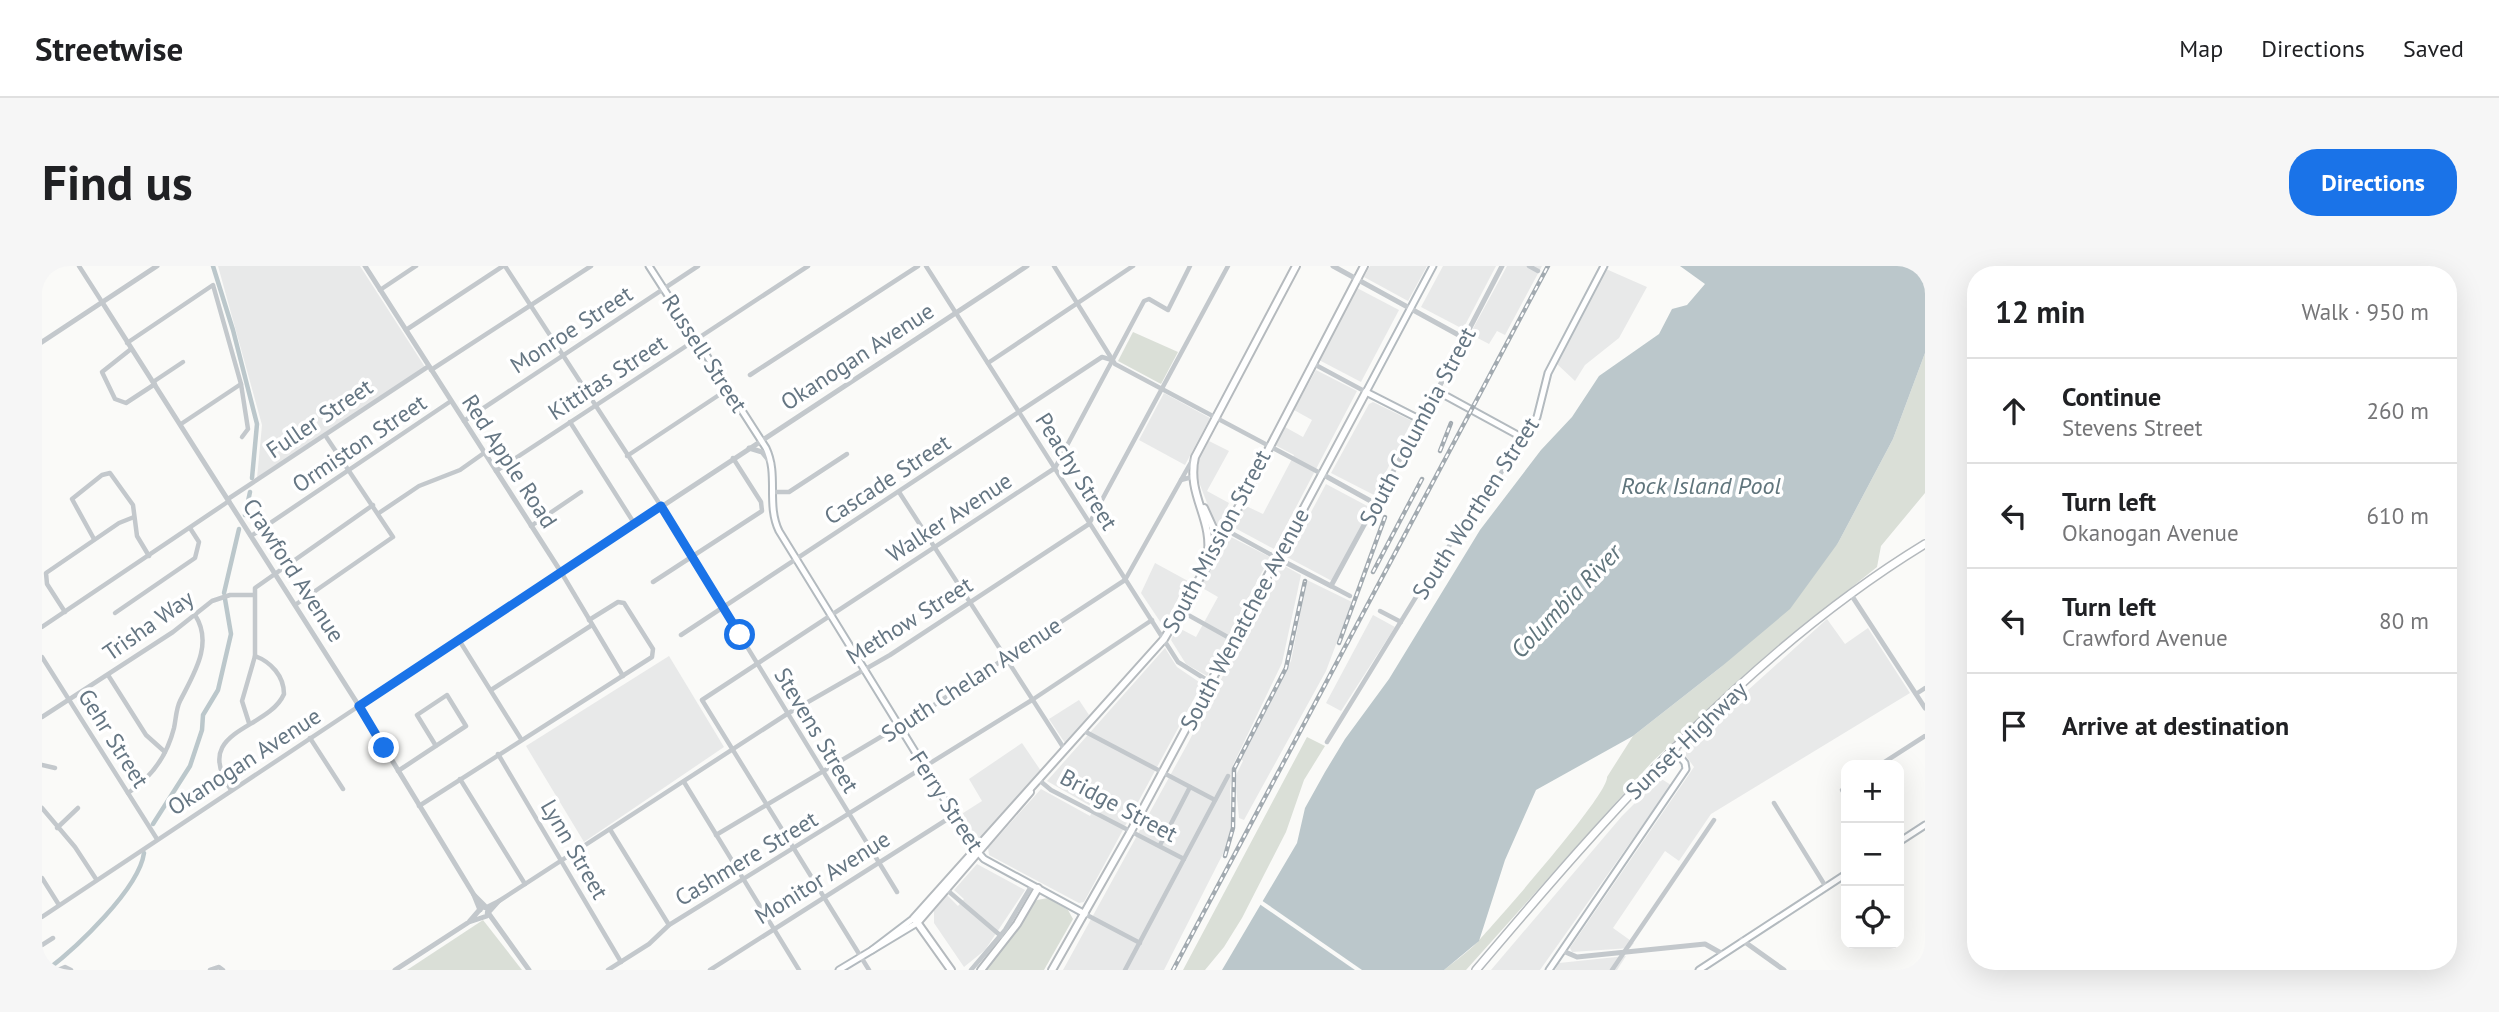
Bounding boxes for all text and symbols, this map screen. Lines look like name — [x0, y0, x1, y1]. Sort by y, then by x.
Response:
text: Streetwise — [35, 27, 183, 70]
text: Map — [2179, 33, 2223, 64]
text: Directions — [2261, 33, 2365, 64]
text: Saved — [2403, 33, 2464, 64]
button: Directions — [2289, 149, 2457, 216]
text: Find us — [42, 150, 193, 214]
street label: Monroe Street — [504, 279, 638, 379]
street label: Russell Street — [656, 288, 754, 418]
text: 12 min — [1995, 292, 2085, 331]
street label: Okanogan Avenue — [775, 296, 939, 416]
text: Walk · 950 m — [2302, 297, 2429, 326]
street label: South Columbia Street — [1352, 322, 1482, 530]
street label: Kittitas Street — [542, 328, 672, 426]
street label: Fuller Street — [260, 372, 378, 464]
text: Continue — [2062, 380, 2161, 413]
street label: Ormiston Street — [286, 387, 432, 498]
street label: Red Apple Road — [456, 389, 564, 533]
icon: ahead — [1995, 392, 2033, 430]
text: 260 m — [2367, 396, 2429, 425]
street label: Peachy Street — [1030, 407, 1125, 535]
street label: South Worthen Street — [1405, 411, 1545, 605]
text: Stevens Street — [2062, 413, 2203, 442]
street label: Cascade Street — [818, 427, 956, 531]
street label: South Mission Street — [1156, 444, 1277, 637]
street label: Walker Avenue — [881, 466, 1017, 568]
water label: Rock Island Pool — [1621, 470, 1781, 501]
text: Turn left — [2062, 485, 2156, 518]
street label: Crawford Avenue — [237, 493, 351, 647]
icon: left — [1995, 497, 2033, 535]
text: 610 m — [2367, 501, 2429, 530]
street label: South Wenatchee Avenue — [1173, 503, 1315, 735]
text: Okanogan Avenue — [2062, 518, 2239, 547]
water label: Columbia River — [1504, 536, 1630, 665]
street label: Methow Street — [840, 570, 978, 670]
street label: Trisha Way — [97, 583, 199, 667]
text: Turn left — [2062, 590, 2156, 623]
icon: left — [1995, 602, 2033, 640]
text: 80 m — [2379, 606, 2429, 635]
street label: South Chelan Avenue — [876, 610, 1066, 748]
route start — [724, 619, 755, 650]
text: Crawford Avenue — [2062, 623, 2228, 652]
street label: Stevens Street — [768, 662, 866, 798]
street label: Sunset Highway — [1619, 674, 1753, 805]
street label: Gehr Street — [72, 683, 156, 793]
street label: Okanogan Avenue — [162, 701, 326, 821]
icon: arrive — [1995, 707, 2033, 745]
text: Arrive at destination — [2062, 709, 2289, 742]
route end — [368, 732, 399, 763]
street label: Ferry Street — [904, 745, 990, 857]
map controls — [1841, 760, 1904, 949]
button: + — [1841, 760, 1904, 823]
street label: Bridge Street — [1055, 762, 1183, 848]
street label: Lynn Street — [535, 794, 615, 904]
street label: Cashmere Street — [669, 804, 823, 912]
button: − — [1841, 823, 1904, 886]
street label: Monitor Avenue — [749, 824, 895, 930]
button: locate — [1841, 886, 1904, 949]

